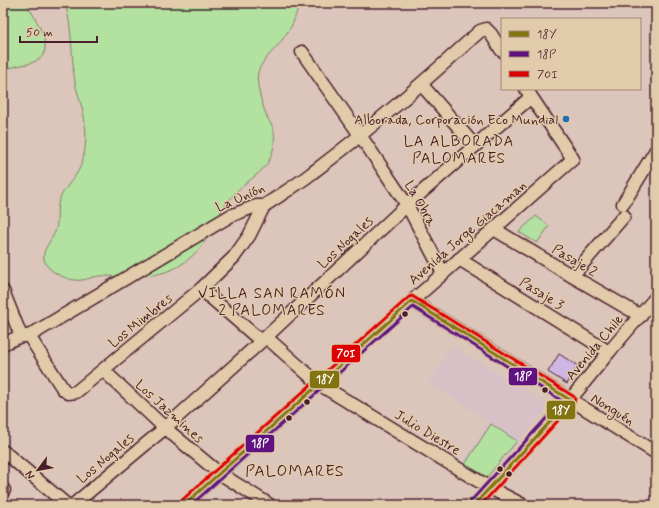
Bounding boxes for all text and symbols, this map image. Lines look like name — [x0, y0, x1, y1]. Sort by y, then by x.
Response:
scale bar — [20, 18, 97, 44]
legend — [501, 18, 641, 90]
text: 50 m — [26, 25, 53, 41]
text: 18Y — [537, 27, 557, 43]
text: 18P — [537, 47, 557, 63]
text: 70I — [537, 67, 557, 83]
place label: Alborada, Corporación Eco Mundial — [354, 111, 558, 129]
marker: Alborada, Corporación Eco Mundial — [561, 114, 571, 124]
district label: LA ALBORADA PALOMARES — [404, 132, 514, 169]
street label: Avenida Jorge Giacaman — [405, 177, 531, 290]
street label: La Obra — [400, 178, 441, 230]
street label: La Unión — [213, 179, 268, 217]
street label: Los Nogales — [314, 212, 377, 273]
street label: Pasaje 2 — [549, 240, 600, 281]
street label: Pasaje 3 — [516, 273, 567, 314]
district label: VILLA SAN RAMÓN 2 PALOMARES — [198, 284, 346, 321]
street label: Los Mimbres — [105, 290, 176, 352]
unlabelled marker — [400, 309, 410, 319]
street label: Avenida Chile — [562, 311, 628, 384]
line badge: 70I — [331, 344, 361, 363]
text: 70I — [337, 347, 356, 361]
line badge: 18P — [508, 367, 538, 386]
line badge: 18Y — [309, 370, 340, 389]
text: 18P — [514, 370, 532, 384]
text: 18Y — [316, 373, 335, 387]
street label: Los Jazmines — [131, 376, 208, 447]
unlabelled marker — [540, 385, 550, 395]
street label: Nonguén — [587, 390, 637, 431]
unlabelled marker — [302, 397, 312, 407]
line badge: 18Y — [546, 400, 576, 420]
text: 18Y — [552, 404, 571, 418]
street label: Julio Diestre — [391, 406, 464, 460]
unlabelled marker — [284, 413, 294, 423]
street label: Los Nogales — [73, 429, 138, 488]
line badge: 18P — [245, 434, 275, 453]
text: 18P — [251, 437, 269, 451]
north arrow — [18, 450, 58, 490]
district label: PALOMARES — [245, 461, 345, 482]
unlabelled marker — [495, 464, 505, 474]
text: N — [22, 468, 38, 482]
unlabelled marker — [504, 469, 514, 479]

